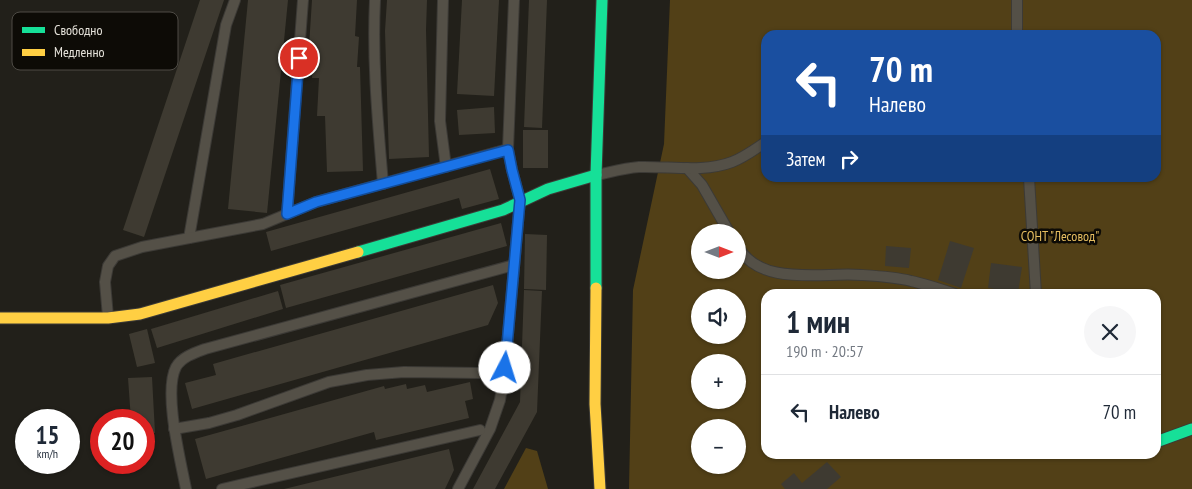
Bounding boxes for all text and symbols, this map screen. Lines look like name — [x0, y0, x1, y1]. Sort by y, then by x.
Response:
legend — [12, 12, 178, 70]
text: Свободно — [54, 21, 102, 39]
pin — [278, 37, 320, 79]
text: Медленно — [54, 43, 105, 61]
icon: arrive — [285, 44, 313, 72]
text: 70 m — [869, 46, 933, 92]
icon: left — [786, 50, 851, 115]
text: Налево — [869, 90, 926, 118]
icon: right — [835, 145, 863, 173]
text: Затем — [786, 147, 825, 171]
north arrow — [691, 224, 746, 279]
map controls — [691, 224, 746, 474]
park label: СОНТ "Лесовод" — [1021, 227, 1099, 245]
button: sound — [691, 289, 746, 344]
text: 1 мин — [786, 302, 850, 341]
button: close — [1084, 306, 1136, 358]
position arrow — [478, 341, 530, 393]
text: 190 m · 20:57 — [786, 341, 864, 361]
button: + — [691, 354, 746, 409]
icon: left — [786, 398, 814, 426]
text: Налево — [829, 400, 880, 424]
text: 70 m — [1103, 400, 1136, 424]
speed limit sign: 20 — [90, 409, 155, 474]
text: 15 — [36, 419, 59, 451]
button: − — [691, 419, 746, 474]
text: km/h — [37, 446, 58, 461]

